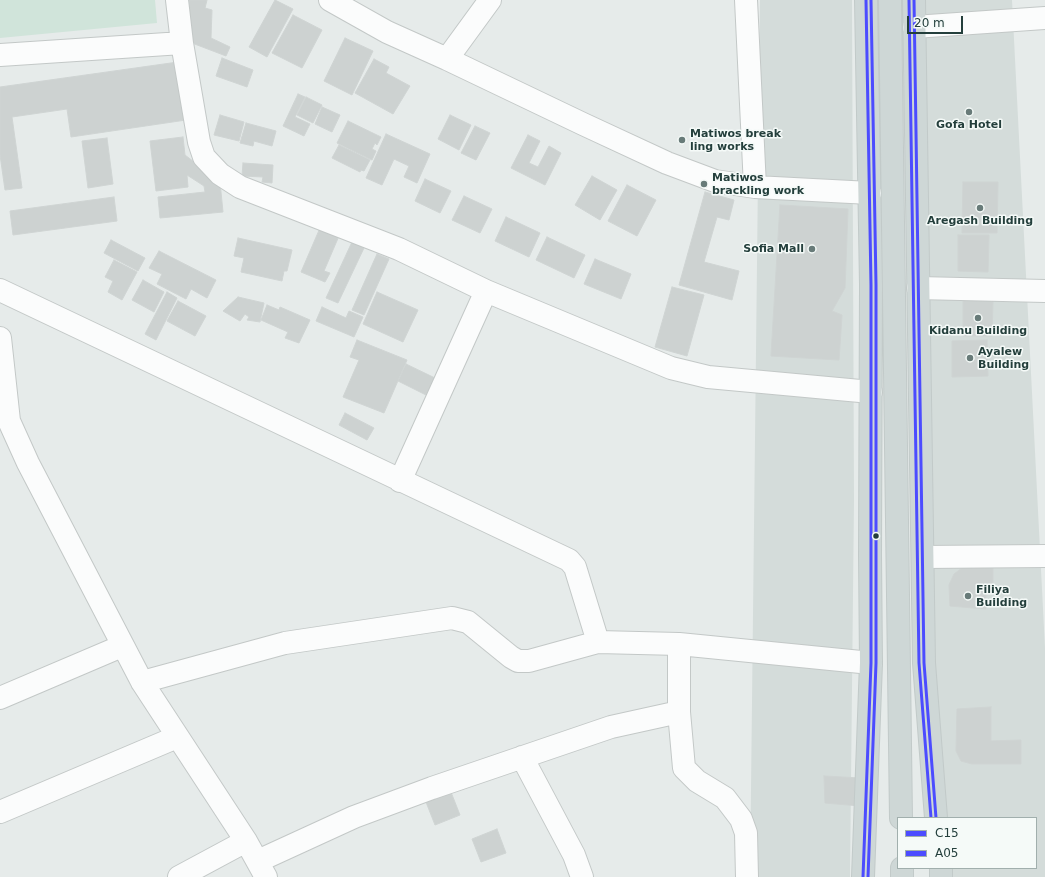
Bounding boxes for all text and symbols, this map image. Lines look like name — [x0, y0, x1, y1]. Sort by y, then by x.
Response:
scale bar — [909, 8, 965, 34]
text: 20 m — [914, 16, 945, 30]
marker: Gofa Hotel — [964, 107, 974, 117]
place label: Gofa Hotel — [936, 118, 1002, 132]
place label: Matiwos break ling works — [690, 127, 781, 153]
marker: Matiwos break ling works — [677, 135, 687, 145]
place label: Matiwos brackling work — [712, 171, 804, 197]
marker: Matiwos brackling work — [699, 179, 709, 189]
marker: Aregash Building — [975, 203, 985, 213]
place label: Aregash Building — [927, 214, 1033, 228]
place label: Sofia Mall — [743, 242, 804, 256]
marker: Sofia Mall — [807, 244, 817, 254]
marker: Kidanu Building — [973, 313, 983, 323]
place label: Kidanu Building — [929, 324, 1027, 338]
place label: Ayalew Building — [978, 345, 1029, 371]
marker: Ayalew Building — [965, 353, 975, 363]
unlabelled marker — [871, 531, 881, 541]
place label: Filiya Building — [976, 583, 1027, 609]
marker: Filiya Building — [963, 591, 973, 601]
legend — [897, 817, 1037, 869]
text: C15 — [935, 826, 959, 840]
text: A05 — [935, 846, 958, 860]

